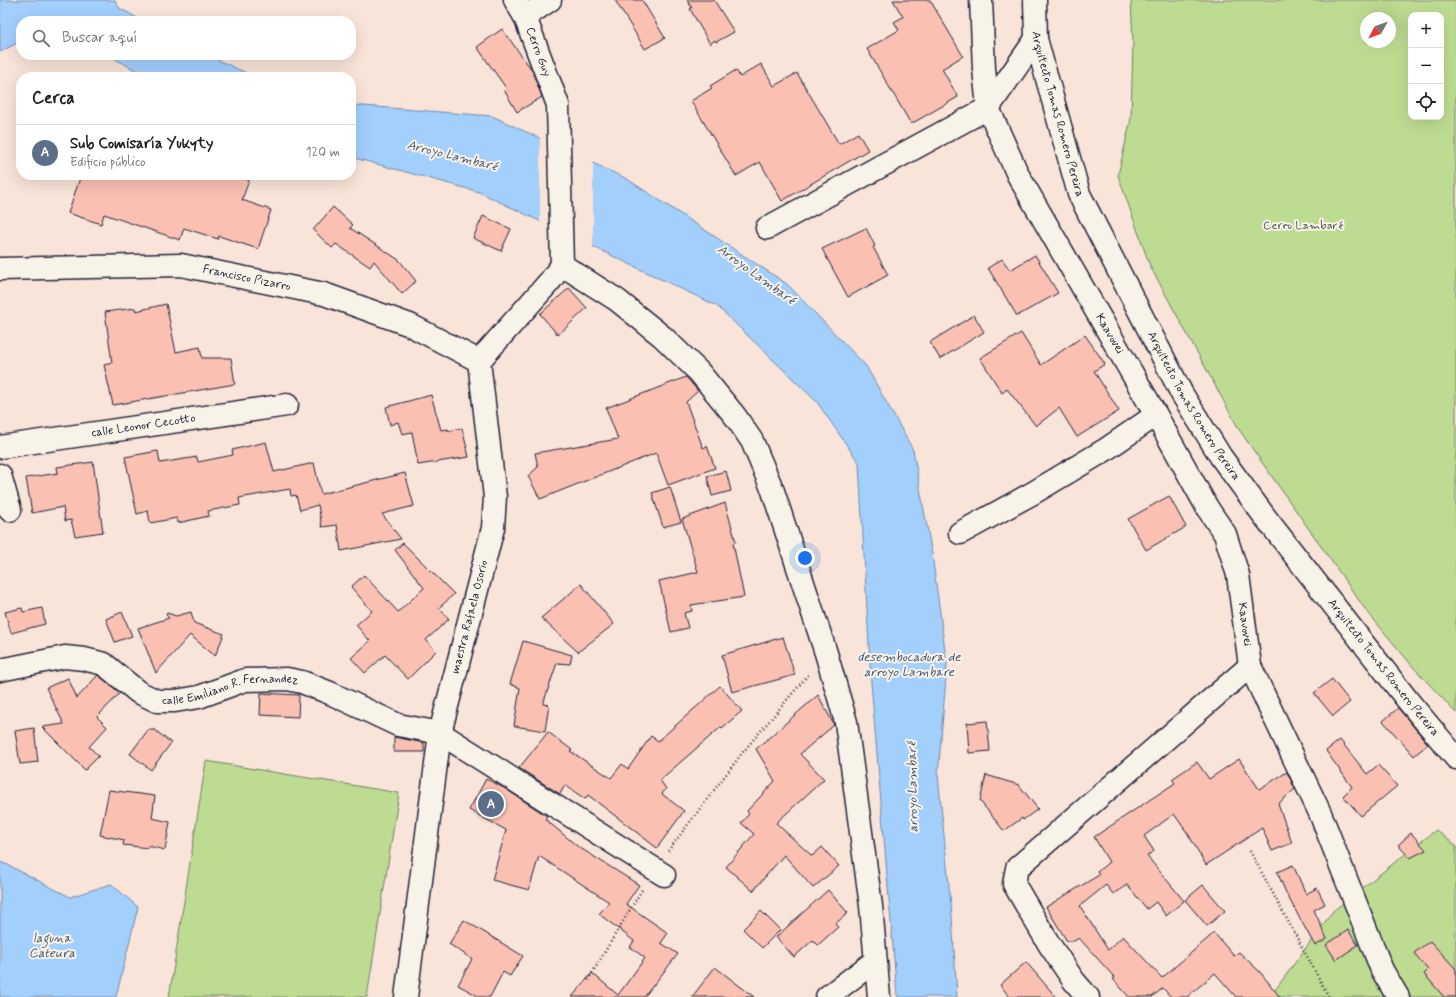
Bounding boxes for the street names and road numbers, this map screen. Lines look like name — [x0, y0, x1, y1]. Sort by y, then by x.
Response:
street label: Cerro Guy — [522, 25, 555, 79]
street label: Arquitecto Tomas Romero Pereira — [1028, 31, 1087, 199]
street label: Francisco Pizarro — [201, 262, 292, 295]
street label: Kaavovei — [1091, 311, 1127, 357]
street label: Arquitecto Tomas Romero Pereira — [1143, 329, 1244, 484]
street label: calle Leonor Cecotto — [90, 410, 197, 442]
street label: maestra Rafaela Osorio — [448, 558, 492, 675]
street label: Arquitecto Tomas Romero Pereira — [1324, 596, 1443, 740]
street label: Kaavovei — [1234, 601, 1255, 647]
street label: calle Emiliano R. Fernandez — [162, 671, 300, 709]

